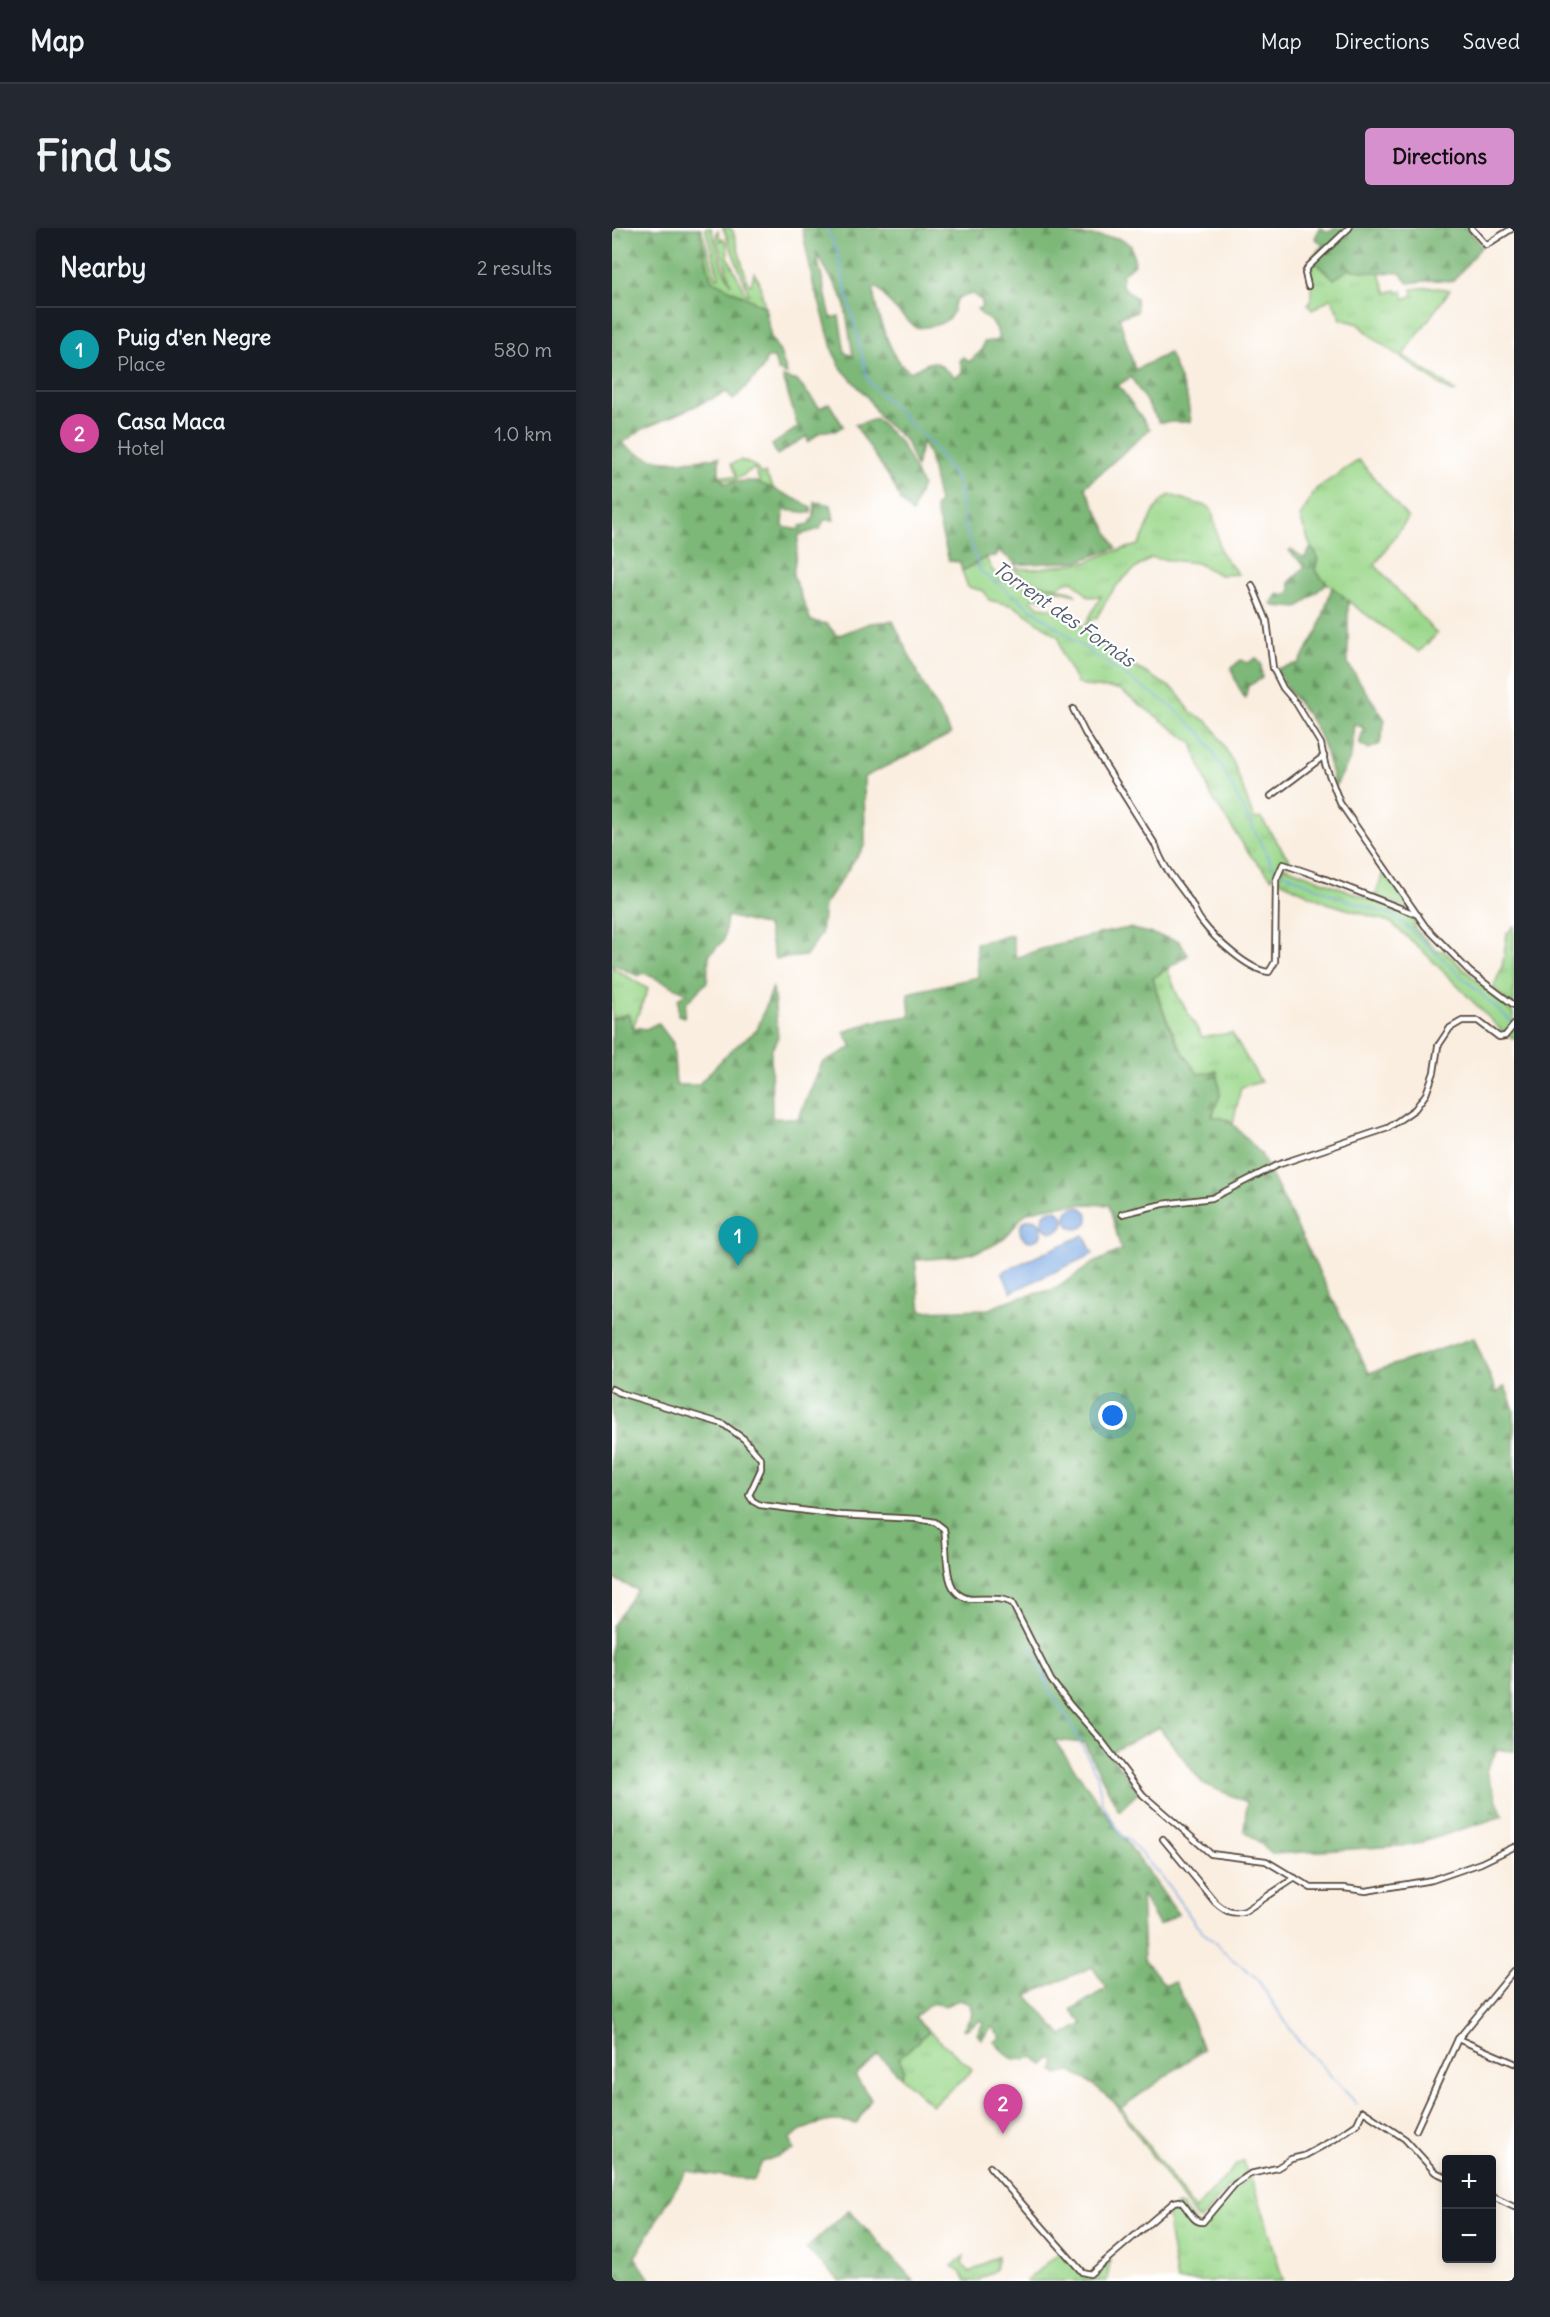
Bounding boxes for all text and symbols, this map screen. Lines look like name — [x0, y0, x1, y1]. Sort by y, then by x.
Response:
text: Map — [30, 23, 84, 59]
text: Map — [1261, 28, 1302, 55]
text: Directions — [1335, 28, 1429, 55]
text: Saved — [1462, 28, 1520, 55]
button: Directions — [1365, 128, 1514, 185]
text: Find us — [36, 130, 172, 182]
text: Nearby — [60, 251, 146, 284]
text: 2 results — [477, 255, 552, 280]
text: Puig d'en Negre — [117, 323, 271, 351]
text: 1 — [76, 337, 83, 362]
text: 580 m — [494, 337, 552, 362]
text: Place — [117, 351, 165, 376]
text: Casa Maca — [117, 407, 225, 435]
text: 2 — [74, 421, 85, 446]
text: 1.0 km — [494, 421, 552, 446]
text: Hotel — [117, 435, 164, 460]
water label: Torrent des Fornàs — [988, 555, 1142, 673]
pin: 1 — [718, 1216, 758, 1266]
your location — [1098, 1401, 1127, 1430]
pin: 2 — [984, 2084, 1022, 2134]
map controls — [1442, 2155, 1496, 2263]
button: + — [1442, 2155, 1496, 2209]
button: − — [1442, 2209, 1496, 2263]

